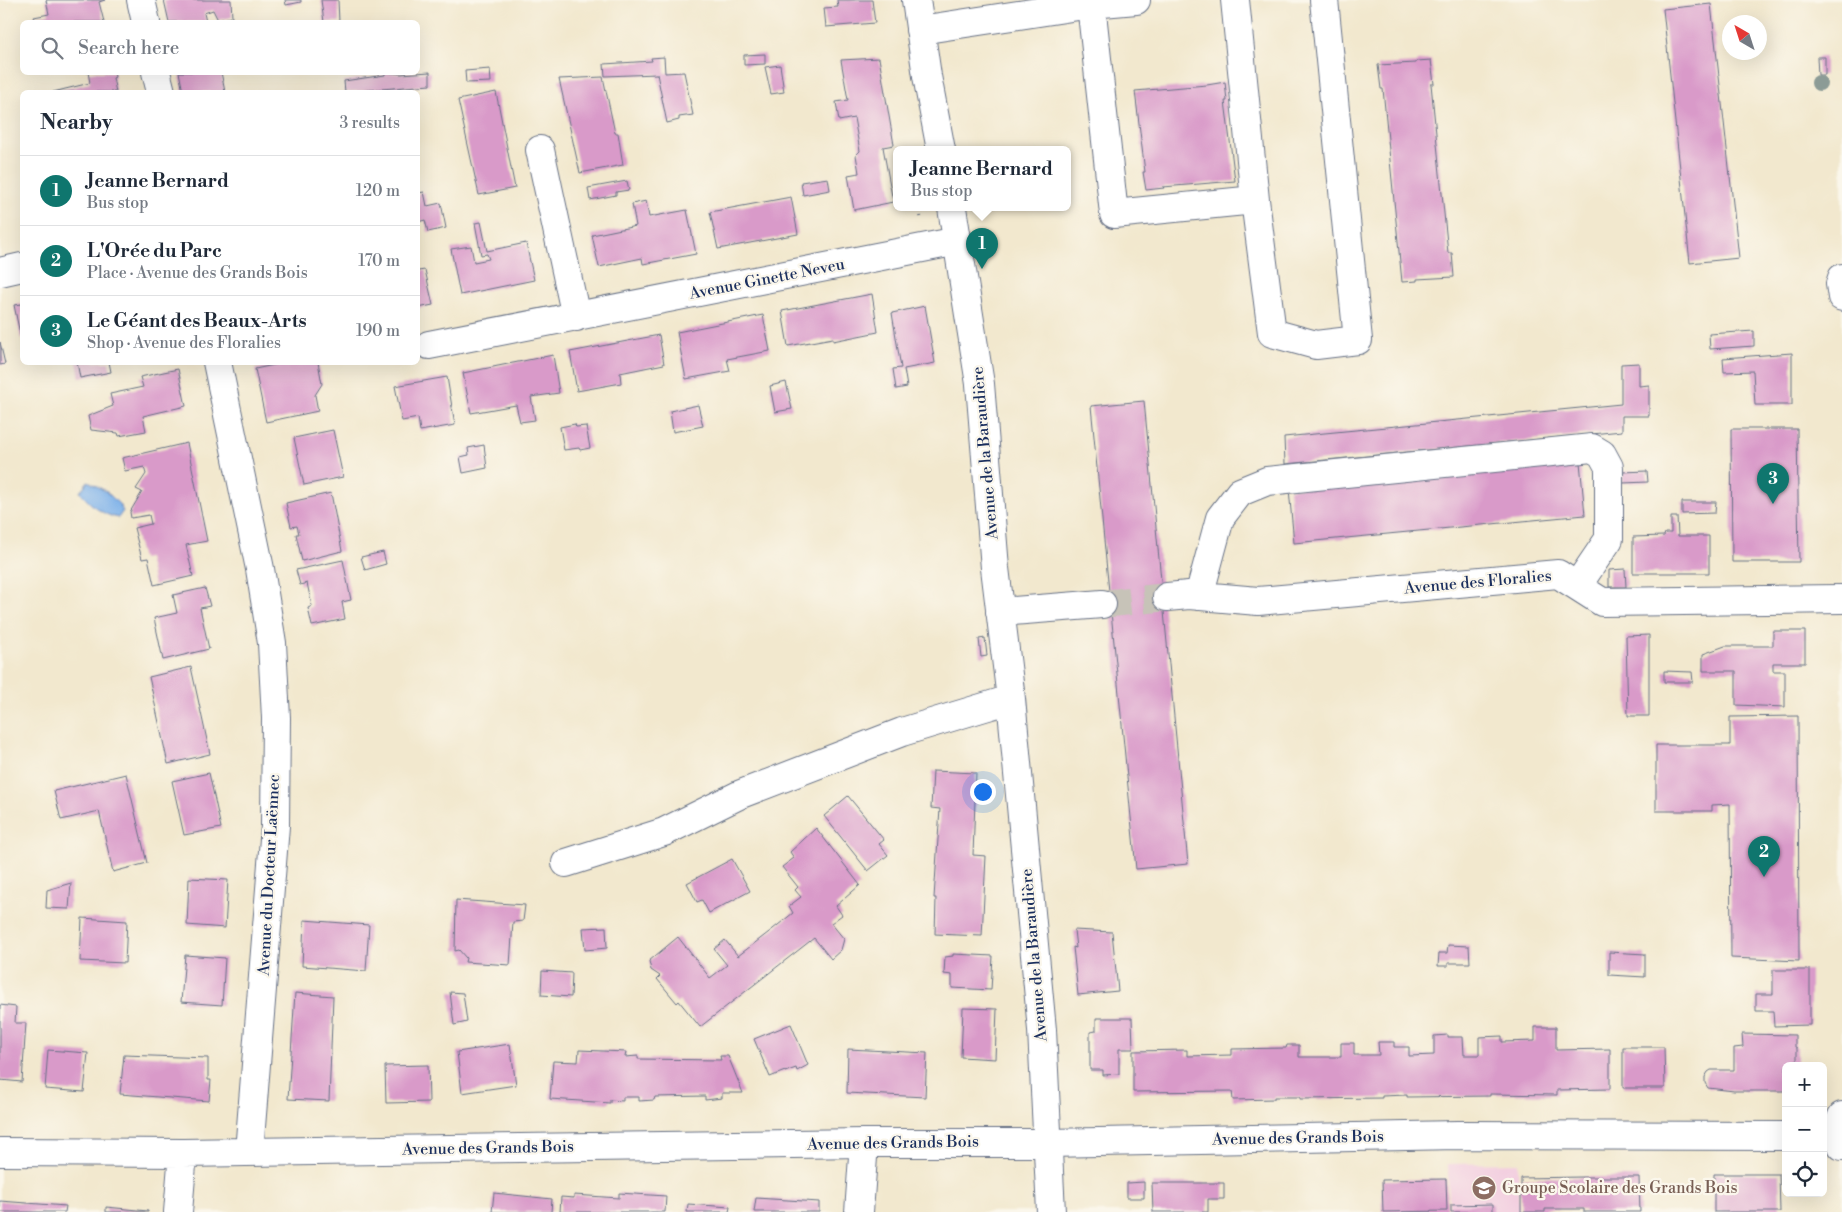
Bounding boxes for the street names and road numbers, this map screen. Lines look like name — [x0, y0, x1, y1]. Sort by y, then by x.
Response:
street label: Avenue Ginette Neveu — [687, 254, 846, 304]
street label: Avenue de la Baraudière — [967, 366, 1003, 541]
street label: Avenue des Floralies — [1403, 566, 1552, 598]
street label: Avenue du Docteur Laënnec — [254, 774, 284, 977]
street label: Avenue de la Baraudière — [1016, 868, 1052, 1043]
street label: Avenue des Grands Bois — [1211, 1127, 1384, 1150]
street label: Avenue des Grands Bois — [806, 1132, 979, 1155]
street label: Avenue des Grands Bois — [401, 1137, 574, 1160]

